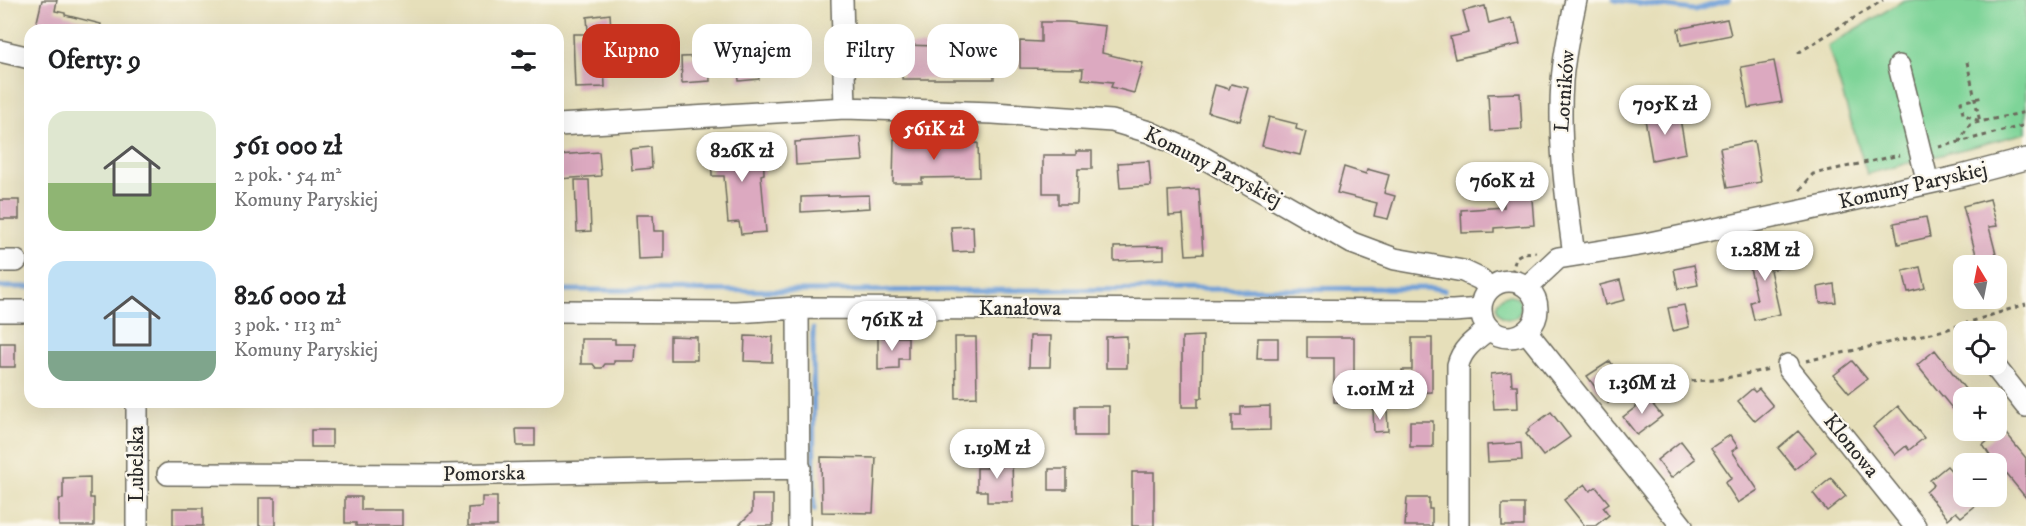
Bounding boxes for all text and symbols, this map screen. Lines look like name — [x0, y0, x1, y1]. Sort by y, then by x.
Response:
chip: Kupno — [582, 24, 680, 78]
chip: Wynajem — [692, 24, 812, 78]
chip: Filtry — [824, 24, 915, 78]
chip: Nowe — [927, 24, 1019, 78]
text: Oferty: 9 — [48, 44, 141, 77]
icon: filters — [507, 44, 540, 77]
street label: Lotników — [1549, 48, 1581, 133]
pin: 705K zł — [1610, 85, 1720, 136]
text: 705K zł — [1633, 92, 1697, 117]
pin: 561K zł — [879, 110, 989, 161]
text: 561K zł — [904, 117, 964, 142]
street label: Komuny Paryskiej — [1140, 121, 1286, 213]
text: 561 000 zł — [234, 130, 342, 163]
pin: 826K zł — [687, 132, 797, 183]
icon: home — [96, 135, 168, 207]
text: 826K zł — [710, 139, 774, 164]
street label: Komuny Paryskiej — [1836, 156, 1990, 216]
pin: 760K zł — [1447, 162, 1557, 213]
text: 2 pok. · 54 m² — [234, 163, 341, 188]
text: 760K zł — [1470, 169, 1534, 194]
text: Komuny Paryskiej — [234, 188, 378, 213]
pin: 1.28M zł — [1703, 231, 1827, 282]
text: 1.28M zł — [1730, 238, 1800, 263]
north arrow — [1953, 255, 2007, 309]
map controls — [1953, 255, 2007, 507]
text: 826 000 zł — [234, 280, 346, 313]
icon: home — [96, 285, 168, 357]
street label: Kanałowa — [979, 296, 1061, 322]
pin: 761K zł — [837, 301, 947, 352]
text: 761K zł — [861, 308, 923, 333]
text: 3 pok. · 113 m² — [234, 313, 341, 338]
button: locate — [1953, 321, 2007, 375]
text: Komuny Paryskiej — [234, 338, 378, 363]
pin: 1.36M zł — [1580, 364, 1704, 415]
pin: 1.01M zł — [1318, 370, 1442, 421]
text: 1.36M zł — [1608, 371, 1676, 396]
text: 1.01M zł — [1346, 377, 1414, 402]
button: + — [1953, 387, 2007, 441]
street label: Klonowa — [1817, 409, 1885, 483]
street label: Lubelska — [124, 426, 150, 502]
pin: 1.19M zł — [935, 429, 1059, 480]
text: 1.19M zł — [964, 436, 1030, 461]
button: − — [1953, 453, 2007, 507]
street label: Pomorska — [443, 460, 525, 488]

